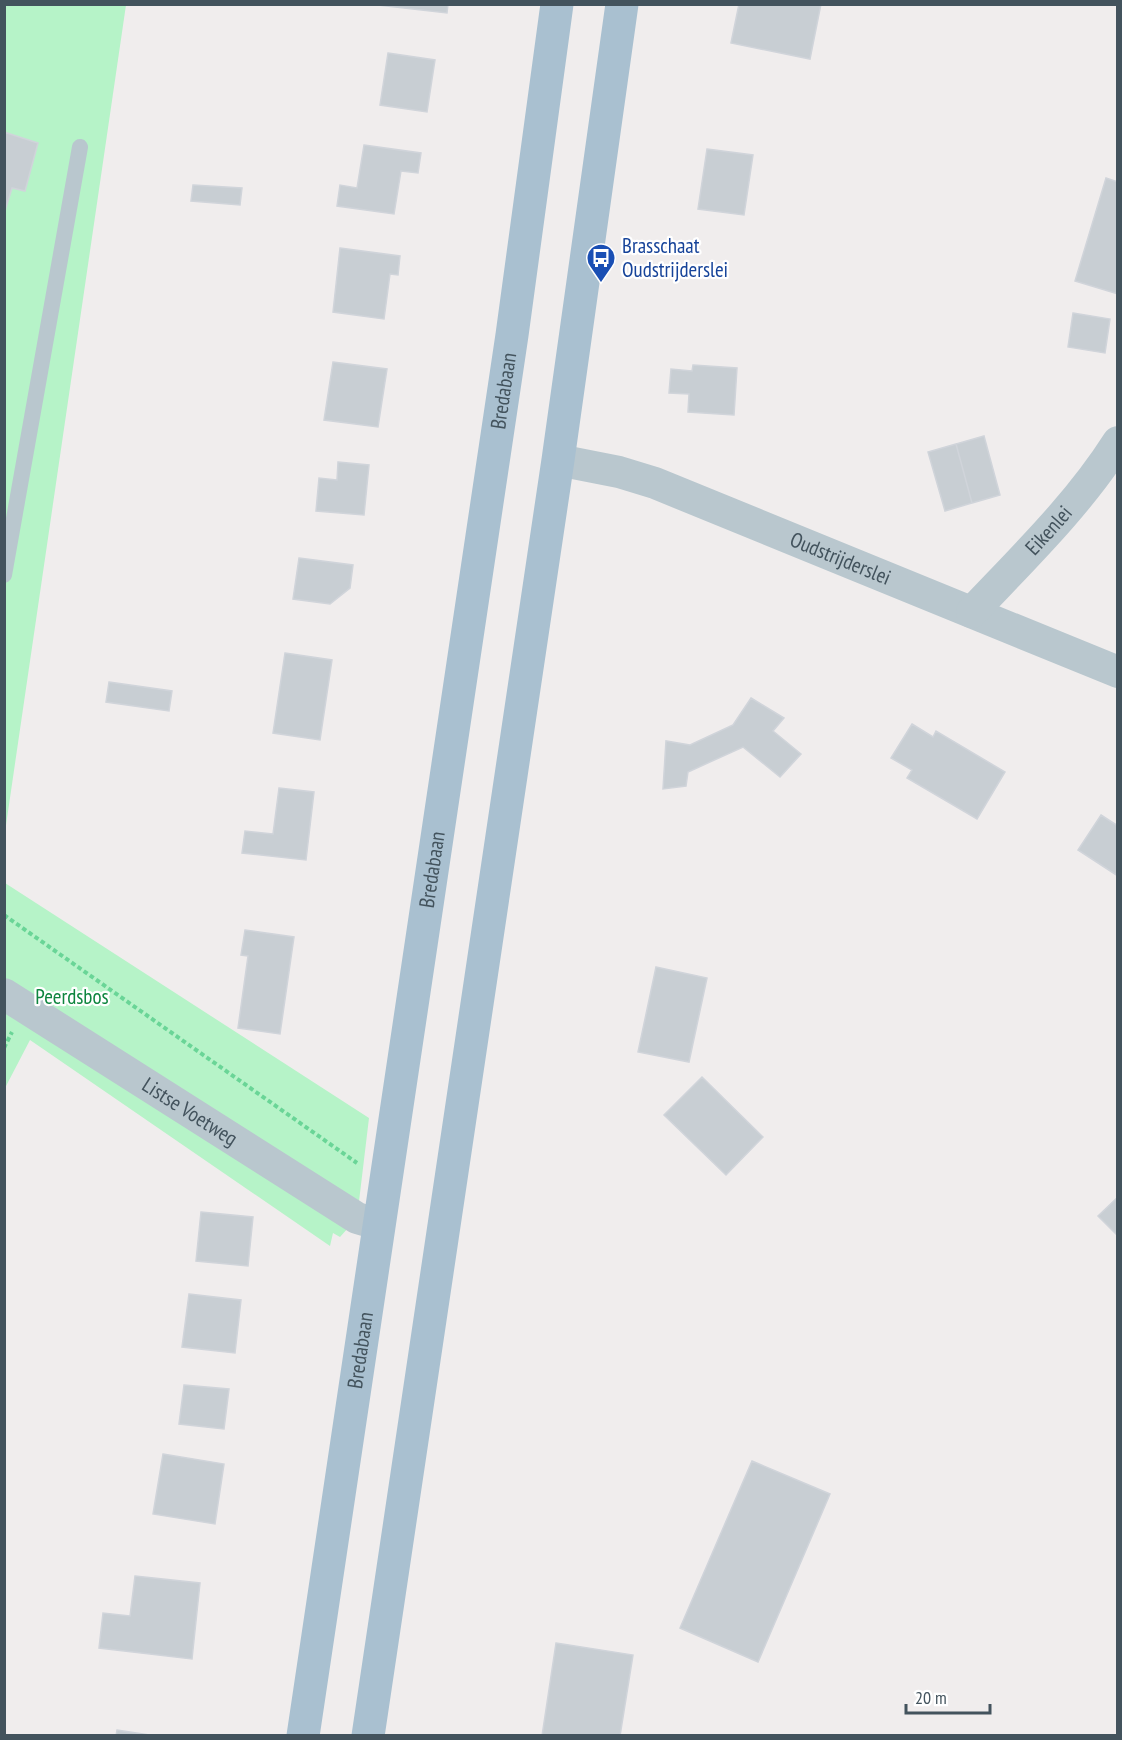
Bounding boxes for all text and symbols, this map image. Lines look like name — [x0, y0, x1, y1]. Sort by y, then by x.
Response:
place label: Brasschaat Oudstrijderslei — [622, 232, 728, 283]
bus stop icon: Brasschaat Oudstrijderslei — [585, 242, 617, 284]
street label: Bredabaan — [484, 351, 522, 431]
street label: Eikenlei — [1019, 500, 1078, 561]
street label: Oudstrijderslei — [786, 526, 895, 591]
street label: Bredabaan — [413, 829, 451, 910]
park label: Peerdsbos — [35, 983, 109, 1010]
street label: Listse Voetweg — [137, 1071, 243, 1152]
street label: Bredabaan — [341, 1310, 379, 1390]
scale bar — [906, 1677, 990, 1715]
text: 20 m — [915, 1686, 947, 1709]

